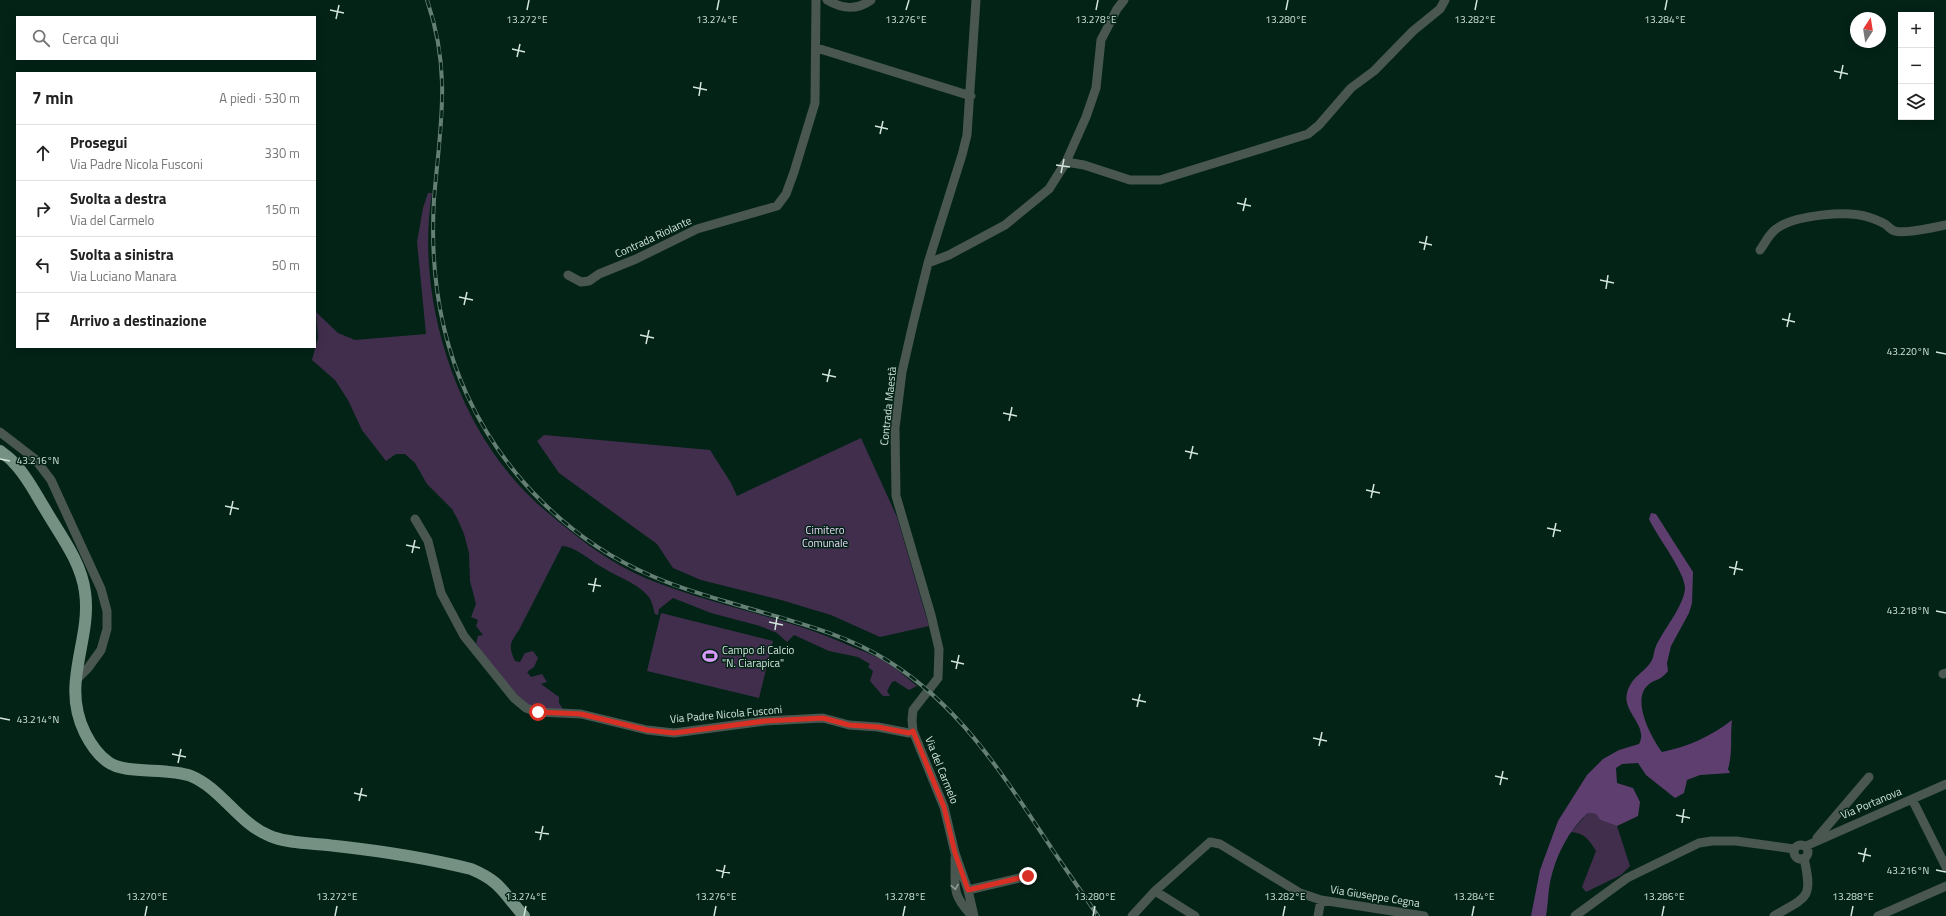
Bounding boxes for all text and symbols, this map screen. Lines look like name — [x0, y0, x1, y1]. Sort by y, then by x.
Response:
text: 13.272°E — [506, 12, 548, 27]
text: 13.274°E — [696, 12, 738, 27]
text: 13.276°E — [885, 12, 927, 27]
text: 13.278°E — [1075, 12, 1117, 27]
text: 13.280°E — [1265, 12, 1307, 27]
text: 13.282°E — [1454, 12, 1496, 27]
text: 13.284°E — [1644, 12, 1686, 27]
north arrow — [1850, 12, 1886, 48]
map controls — [1898, 12, 1934, 120]
button: + — [1898, 12, 1934, 48]
search box — [16, 16, 316, 60]
icon: search — [30, 27, 52, 49]
text: Cerca qui — [62, 27, 119, 50]
button: − — [1898, 48, 1934, 84]
button: layers — [1898, 84, 1934, 120]
text: 7 min — [32, 85, 73, 111]
text: A piedi · 530 m — [219, 88, 300, 108]
text: Prosegui — [70, 131, 127, 154]
icon: ahead — [32, 142, 54, 164]
text: 330 m — [264, 143, 300, 163]
text: Via Padre Nicola Fusconi — [70, 154, 203, 174]
text: Svolta a destra — [70, 187, 167, 210]
icon: right — [32, 198, 54, 220]
text: 150 m — [264, 199, 300, 219]
text: Via del Carmelo — [70, 210, 154, 230]
street label: Contrada Riolante — [612, 212, 694, 262]
text: Svolta a sinistra — [70, 243, 174, 266]
icon: left — [32, 254, 54, 276]
text: 50 m — [272, 255, 300, 275]
text: Via Luciano Manara — [70, 266, 177, 286]
text: Arrivo a destinazione — [70, 309, 207, 332]
icon: arrive — [32, 310, 54, 332]
text: 43.220°N — [1887, 344, 1929, 359]
street label: Contrada Maestà — [876, 365, 900, 446]
text: 43.216°N — [17, 453, 59, 468]
park label: Cimitero Comunale — [802, 522, 849, 551]
text: 43.218°N — [1887, 603, 1929, 618]
place label: Campo di Calcio "N. Ciarapica" — [722, 642, 795, 671]
sports icon: Campo di Calcio "N. Ciarapica" — [701, 647, 719, 665]
street label: Via Padre Nicola Fusconi — [669, 701, 783, 727]
route start — [529, 703, 547, 721]
text: 43.214°N — [17, 712, 59, 727]
street label: Via del Carmelo — [921, 734, 963, 806]
street label: Via Portanova — [1838, 783, 1904, 823]
text: 43.216°N — [1887, 863, 1929, 878]
route end — [1019, 867, 1037, 885]
street label: Via Giuseppe Cegna — [1329, 881, 1421, 911]
one-way arrow — [950, 884, 959, 890]
text: 13.270°E — [126, 889, 168, 904]
text: 13.272°E — [316, 889, 358, 904]
text: 13.274°E — [505, 889, 547, 904]
text: 13.276°E — [695, 889, 737, 904]
text: 13.278°E — [884, 889, 926, 904]
text: 13.280°E — [1074, 889, 1116, 904]
text: 13.282°E — [1264, 889, 1306, 904]
text: 13.284°E — [1453, 889, 1495, 904]
text: 13.286°E — [1643, 889, 1685, 904]
text: 13.288°E — [1832, 889, 1874, 904]

